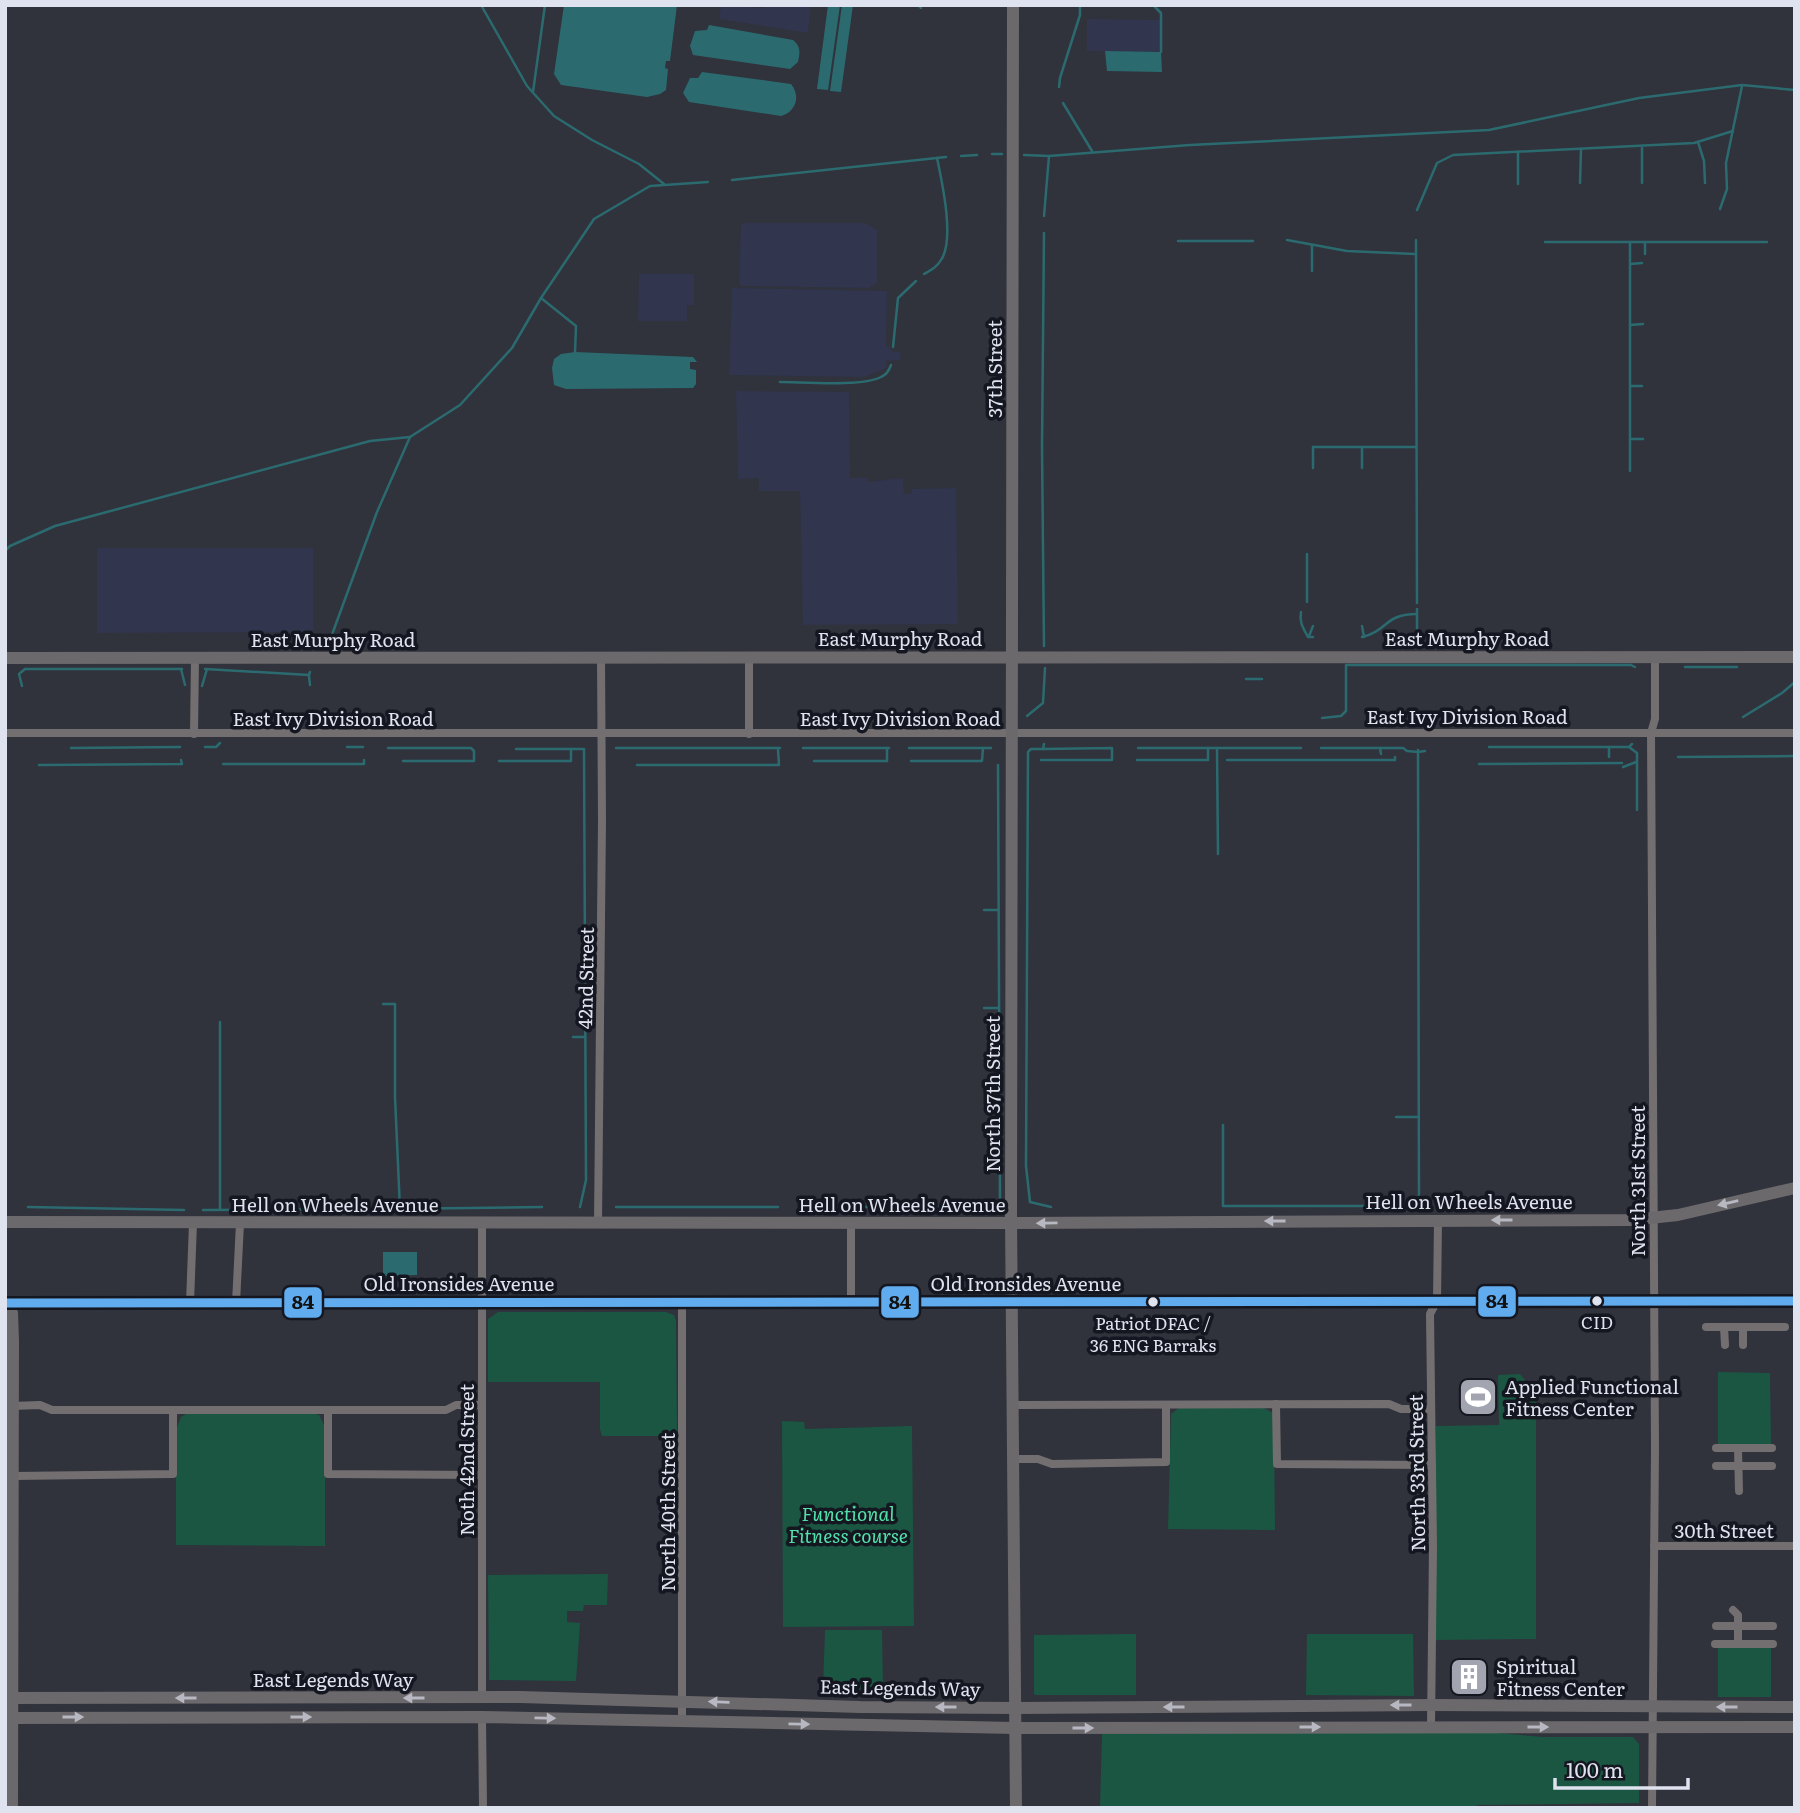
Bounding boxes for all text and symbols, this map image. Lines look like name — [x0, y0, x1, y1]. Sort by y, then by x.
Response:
street label: 37th Street — [980, 320, 1008, 418]
street label: East Murphy Road — [818, 624, 983, 652]
street label: East Murphy Road — [1385, 624, 1550, 652]
street label: East Murphy Road — [251, 625, 416, 653]
street label: East Ivy Division Road — [1366, 702, 1568, 730]
street label: East Ivy Division Road — [232, 704, 434, 732]
street label: East Ivy Division Road — [799, 704, 1001, 732]
street label: 42nd Street — [570, 926, 600, 1029]
street label: North 37th Street — [978, 1015, 1006, 1172]
street label: North 31st Street — [1623, 1105, 1651, 1257]
street label: Hell on Wheels Avenue — [1365, 1187, 1573, 1215]
street label: Hell on Wheels Avenue — [231, 1190, 439, 1218]
street label: Hell on Wheels Avenue — [798, 1190, 1006, 1218]
one-way arrow — [1717, 1198, 1739, 1209]
one-way arrow — [1491, 1214, 1513, 1226]
one-way arrow — [1264, 1215, 1286, 1227]
one-way arrow — [1036, 1217, 1058, 1228]
street label: Old Ironsides Avenue — [364, 1269, 555, 1297]
street label: Old Ironsides Avenue — [931, 1269, 1122, 1297]
line badge: 84 — [880, 1285, 920, 1319]
line badge: 84 — [1477, 1285, 1517, 1318]
line badge: 84 — [283, 1286, 323, 1319]
text: 84 — [1486, 1286, 1509, 1314]
text: 84 — [292, 1287, 315, 1315]
text: 84 — [889, 1287, 912, 1315]
marker: CID — [1590, 1294, 1604, 1308]
marker: Patriot DFAC / 36 ENG Barraks — [1146, 1295, 1160, 1309]
place label: CID — [1581, 1309, 1613, 1334]
place label: Patriot DFAC / 36 ENG Barraks — [1090, 1310, 1216, 1357]
place label: Applied Functional Fitness Center — [1505, 1372, 1679, 1422]
sports icon: Applied Functional Fitness Center — [1457, 1376, 1499, 1418]
street label: Noth 42nd Street — [452, 1384, 480, 1536]
street label: North 33rd Street — [1401, 1394, 1431, 1552]
street label: North 40th Street — [653, 1432, 681, 1591]
park label: Functional Fitness course — [788, 1499, 908, 1549]
street label: 30th Street — [1674, 1516, 1774, 1544]
place label: Spiritual Fitness Center — [1496, 1652, 1625, 1702]
building icon: Spiritual Fitness Center — [1448, 1656, 1490, 1698]
street label: East Legends Way — [253, 1665, 414, 1693]
street label: East Legends Way — [819, 1672, 981, 1702]
one-way arrow — [175, 1692, 197, 1704]
one-way arrow — [403, 1692, 425, 1704]
one-way arrow — [708, 1696, 730, 1707]
one-way arrow — [1390, 1700, 1412, 1711]
one-way arrow — [935, 1701, 957, 1713]
one-way arrow — [1162, 1701, 1184, 1713]
one-way arrow — [1715, 1701, 1737, 1713]
one-way arrow — [63, 1711, 85, 1723]
one-way arrow — [290, 1711, 312, 1723]
one-way arrow — [534, 1712, 556, 1723]
one-way arrow — [789, 1719, 811, 1730]
one-way arrow — [1300, 1721, 1322, 1733]
one-way arrow — [1527, 1721, 1549, 1733]
one-way arrow — [1072, 1722, 1094, 1734]
scale bar — [1555, 1746, 1688, 1790]
text: 100 m — [1566, 1753, 1623, 1784]

